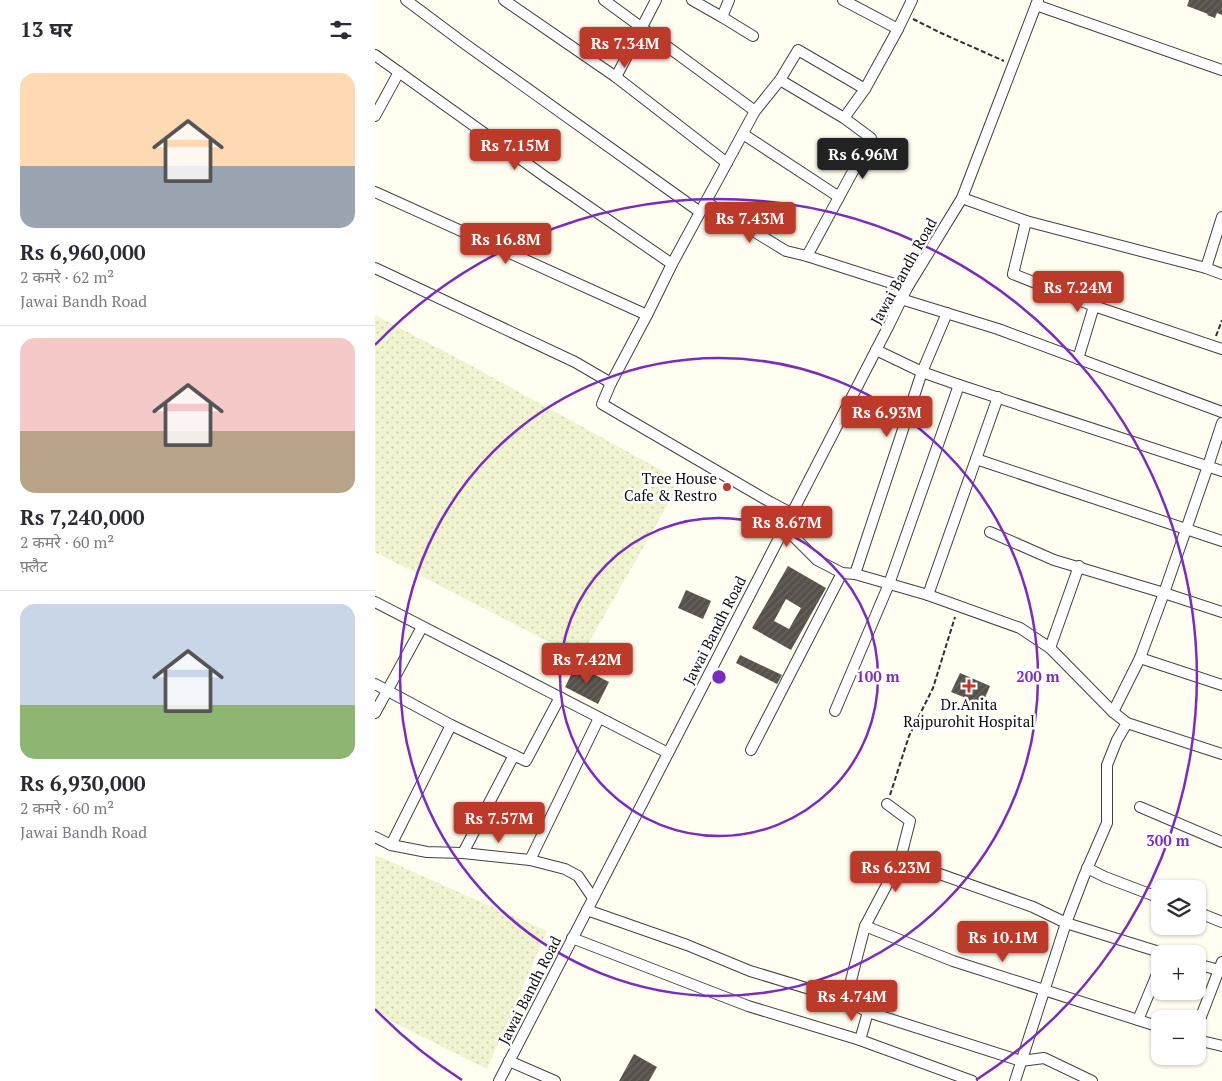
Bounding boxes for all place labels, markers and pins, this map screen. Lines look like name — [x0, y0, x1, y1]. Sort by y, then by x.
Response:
pin: Rs 7.34M — [573, 27, 677, 69]
pin: Rs 7.15M — [463, 128, 567, 171]
pin: Rs 6.96M — [811, 138, 915, 180]
pin: Rs 7.43M — [698, 202, 802, 244]
pin: Rs 16.8M — [454, 222, 558, 265]
pin: Rs 7.24M — [1026, 270, 1130, 313]
pin: Rs 6.93M — [835, 396, 939, 438]
place label: Tree House Cafe & Restro — [624, 468, 717, 505]
marker: Tree House Cafe & Restro — [721, 481, 733, 493]
pin: Rs 8.67M — [735, 506, 839, 548]
pin: Rs 7.42M — [535, 642, 639, 685]
centre of rings — [710, 668, 728, 686]
marker: Dr.Anita Rajpurohit Hospital — [962, 679, 976, 693]
place label: Dr.Anita Rajpurohit Hospital — [903, 694, 1035, 731]
pin: Rs 7.57M — [447, 802, 551, 844]
pin: Rs 6.23M — [844, 850, 948, 893]
pin: Rs 10.1M — [951, 920, 1055, 963]
pin: Rs 4.74M — [800, 980, 904, 1022]

